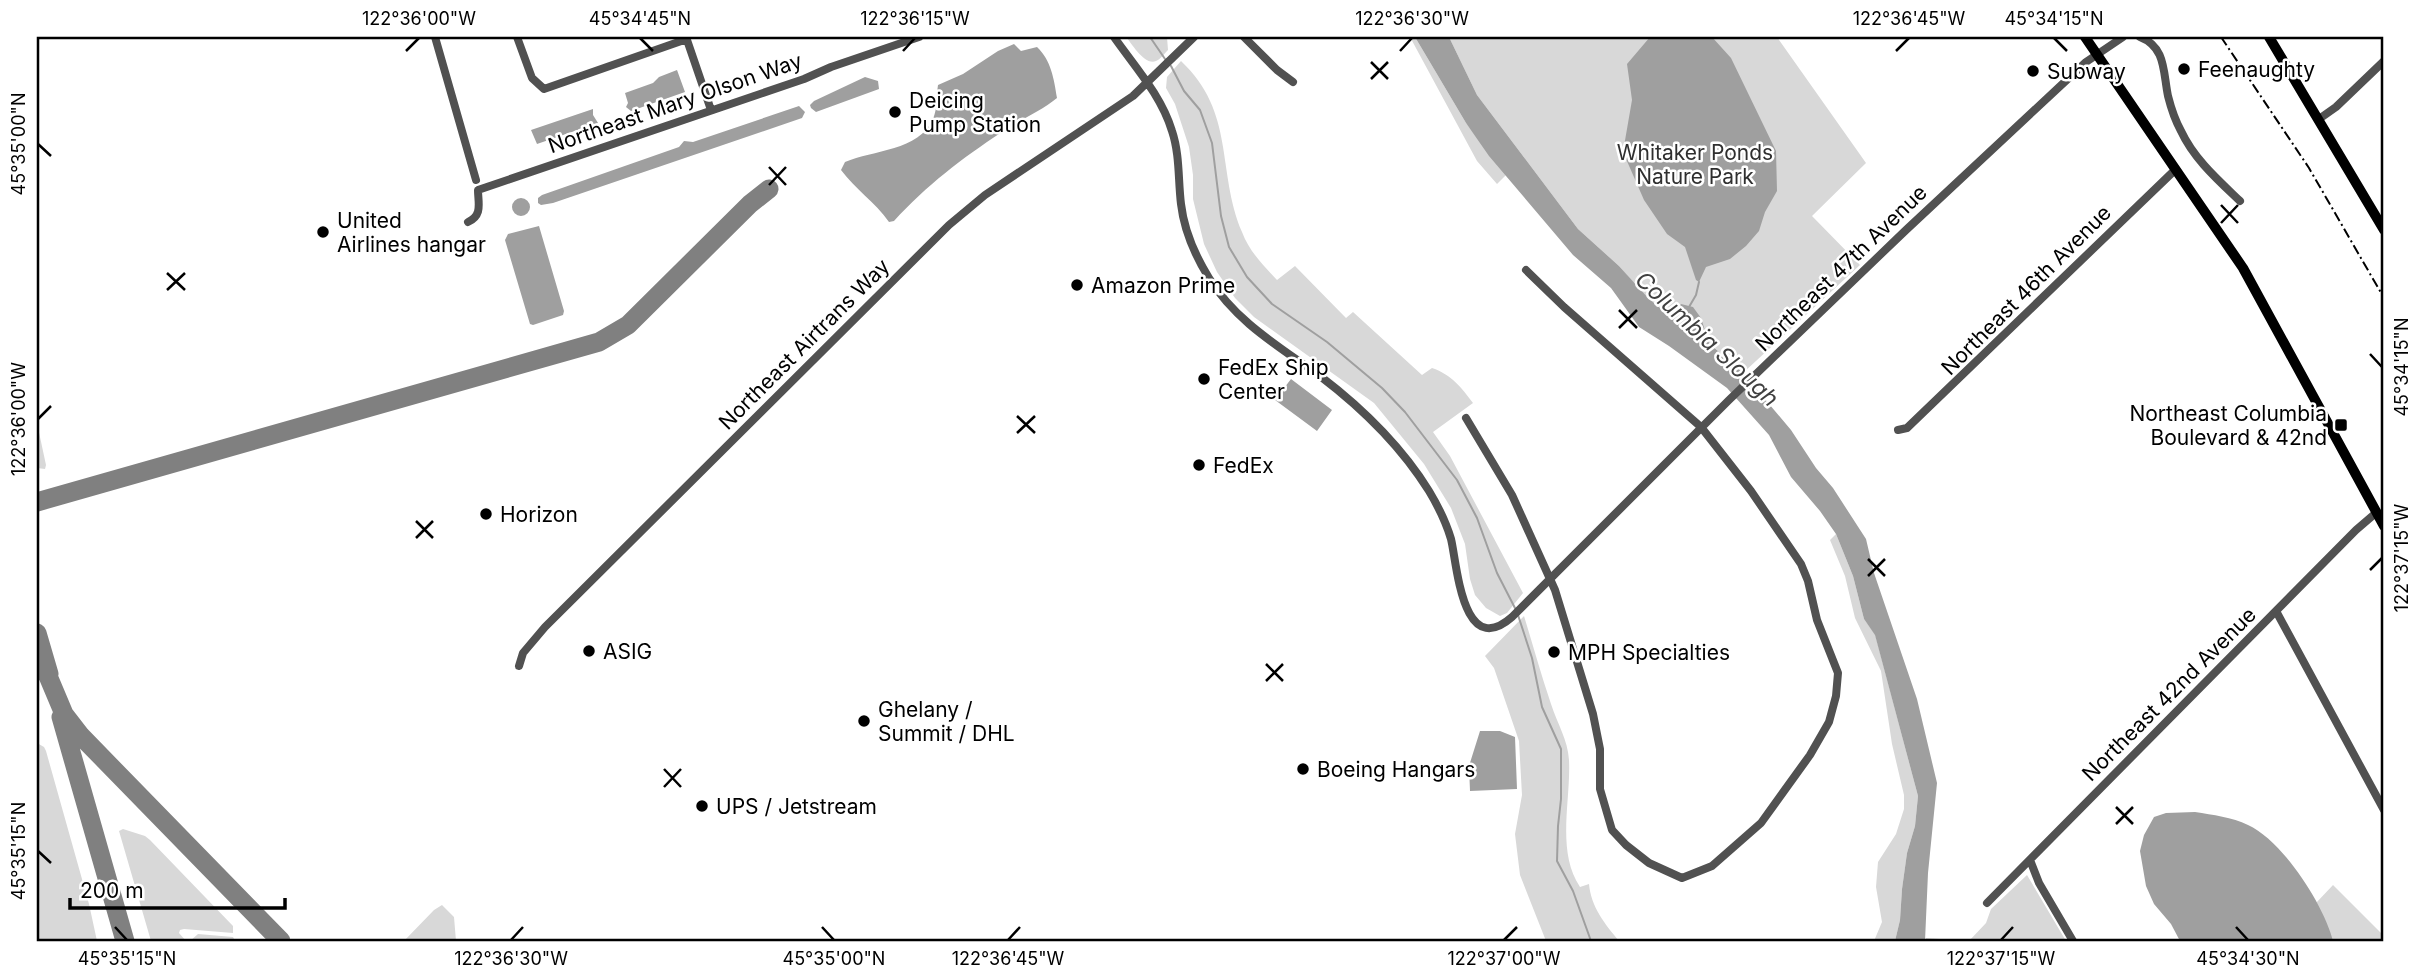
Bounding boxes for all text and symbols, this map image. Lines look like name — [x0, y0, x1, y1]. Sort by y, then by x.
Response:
text: 122°36'00"W — [362, 8, 476, 29]
text: 45°34'45"N — [589, 8, 691, 29]
text: 122°36'15"W — [860, 8, 970, 29]
text: 122°36'30"W — [1355, 8, 1469, 29]
text: 122°36'45"W — [1853, 8, 1966, 29]
text: 45°34'15"N — [2004, 8, 2104, 29]
street label: Northeast Mary Olson Way — [545, 48, 805, 158]
place label: Feenaughty — [2198, 57, 2315, 82]
place label: Subway — [2047, 59, 2126, 84]
marker: Feenaughty — [2176, 61, 2192, 77]
marker: Subway — [2025, 63, 2041, 79]
place label: Deicing Pump Station — [909, 88, 1041, 137]
text: 45°35'00"N — [8, 93, 29, 195]
marker: Deicing Pump Station — [887, 104, 903, 120]
park label: Whitaker Ponds Nature Park — [1617, 140, 1773, 189]
street label: Northeast 47th Avenue — [1750, 180, 1932, 356]
street label: Northeast 46th Avenue — [1936, 200, 2116, 380]
place label: United Airlines hangar — [337, 208, 486, 257]
marker: United Airlines hangar — [315, 224, 331, 240]
street label: Northeast Airtrans Way — [714, 253, 895, 434]
water label: Columbia Slough — [1630, 265, 1784, 413]
place label: Amazon Prime — [1091, 273, 1235, 298]
marker: Amazon Prime — [1069, 277, 1085, 293]
text: 45°34'15"N — [2391, 317, 2412, 417]
place label: FedEx Ship Center — [1218, 355, 1329, 404]
text: 122°36'00"W — [8, 362, 29, 476]
marker: FedEx Ship Center — [1196, 371, 1212, 387]
place label: Northeast Columbia Boulevard & 42nd — [2129, 401, 2327, 450]
marker: Northeast Columbia Boulevard & 42nd — [2333, 417, 2349, 433]
place label: FedEx — [1213, 453, 1274, 478]
marker: FedEx — [1191, 457, 1207, 473]
place label: Horizon — [500, 502, 578, 527]
text: 122°37'15"W — [2391, 503, 2412, 612]
marker: Horizon — [478, 506, 494, 522]
street label: Northeast 42nd Avenue — [2077, 602, 2261, 786]
place label: ASIG — [603, 639, 652, 664]
place label: MPH Specialties — [1568, 640, 1730, 665]
marker: ASIG — [581, 643, 597, 659]
marker: MPH Specialties — [1546, 644, 1562, 660]
place label: Ghelany / Summit / DHL — [878, 697, 1015, 746]
marker: Ghelany / Summit / DHL — [856, 713, 872, 729]
place label: Boeing Hangars — [1317, 757, 1475, 782]
marker: Boeing Hangars — [1295, 761, 1311, 777]
place label: UPS / Jetstream — [716, 794, 877, 819]
marker: UPS / Jetstream — [694, 798, 710, 814]
text: 45°35'15"N — [8, 802, 29, 900]
scale bar — [70, 866, 285, 910]
text: 200 m — [80, 878, 144, 903]
text: 45°35'15"N — [78, 948, 176, 969]
text: 122°36'30"W — [454, 948, 568, 969]
text: 45°35'00"N — [783, 948, 885, 969]
text: 122°36'45"W — [952, 948, 1065, 969]
text: 122°37'00"W — [1447, 948, 1561, 969]
text: 122°37'15"W — [1947, 948, 2056, 969]
text: 45°34'30"N — [2196, 948, 2300, 969]

